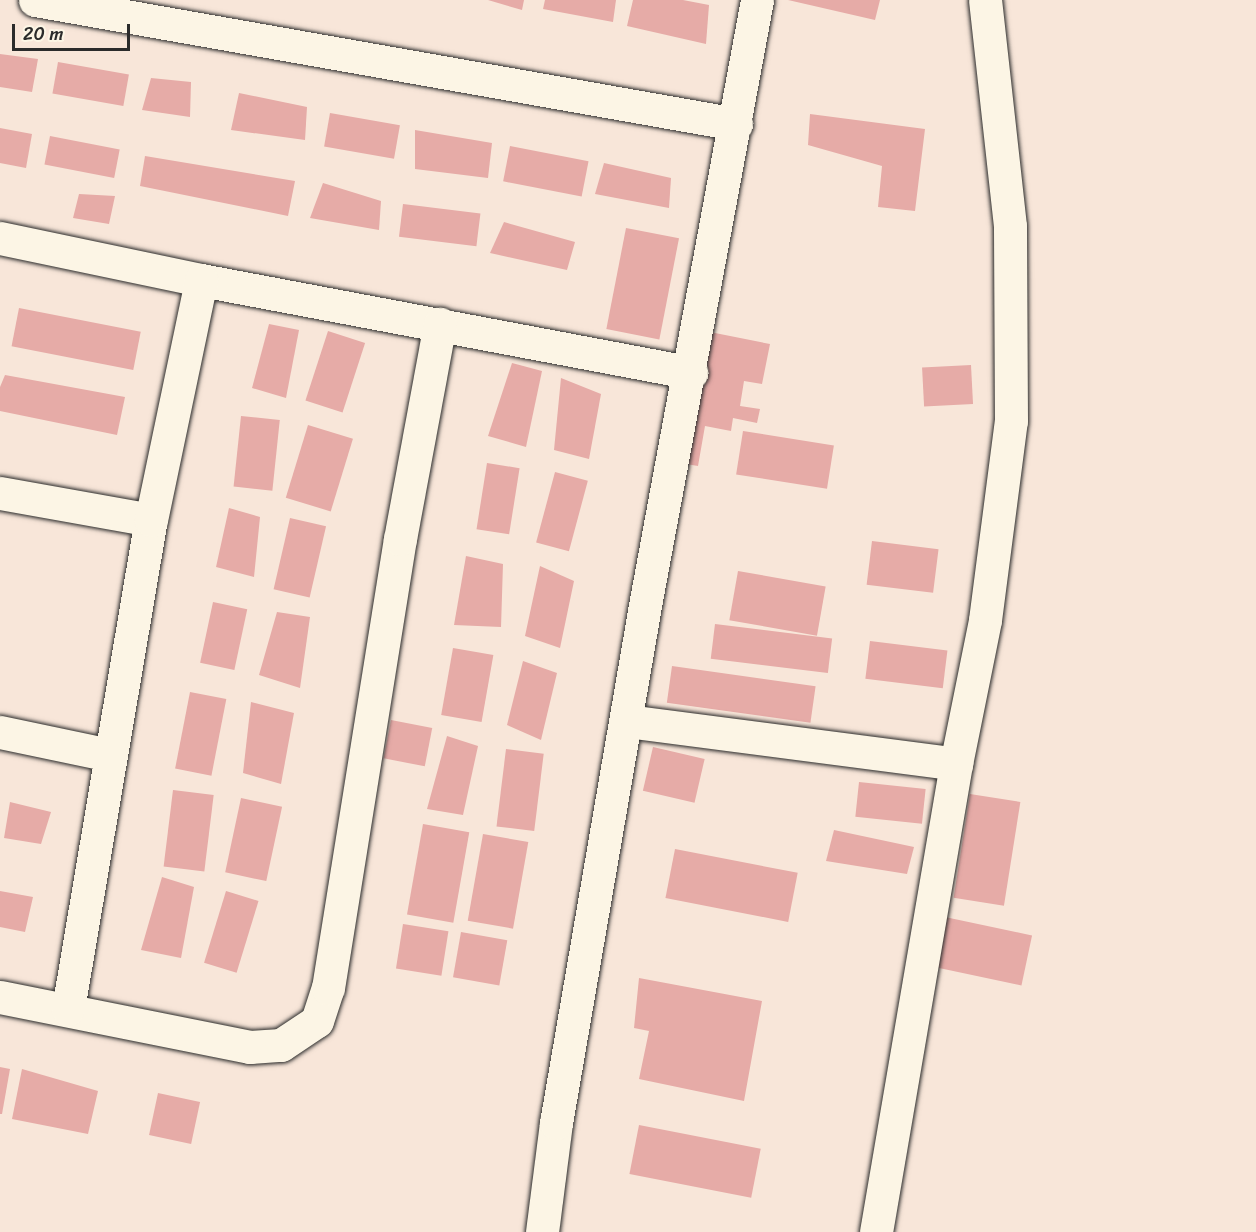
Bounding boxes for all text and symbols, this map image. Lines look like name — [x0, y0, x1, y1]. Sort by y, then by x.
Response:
scale bar — [15, 12, 134, 50]
text: 20 m — [23, 18, 63, 50]

